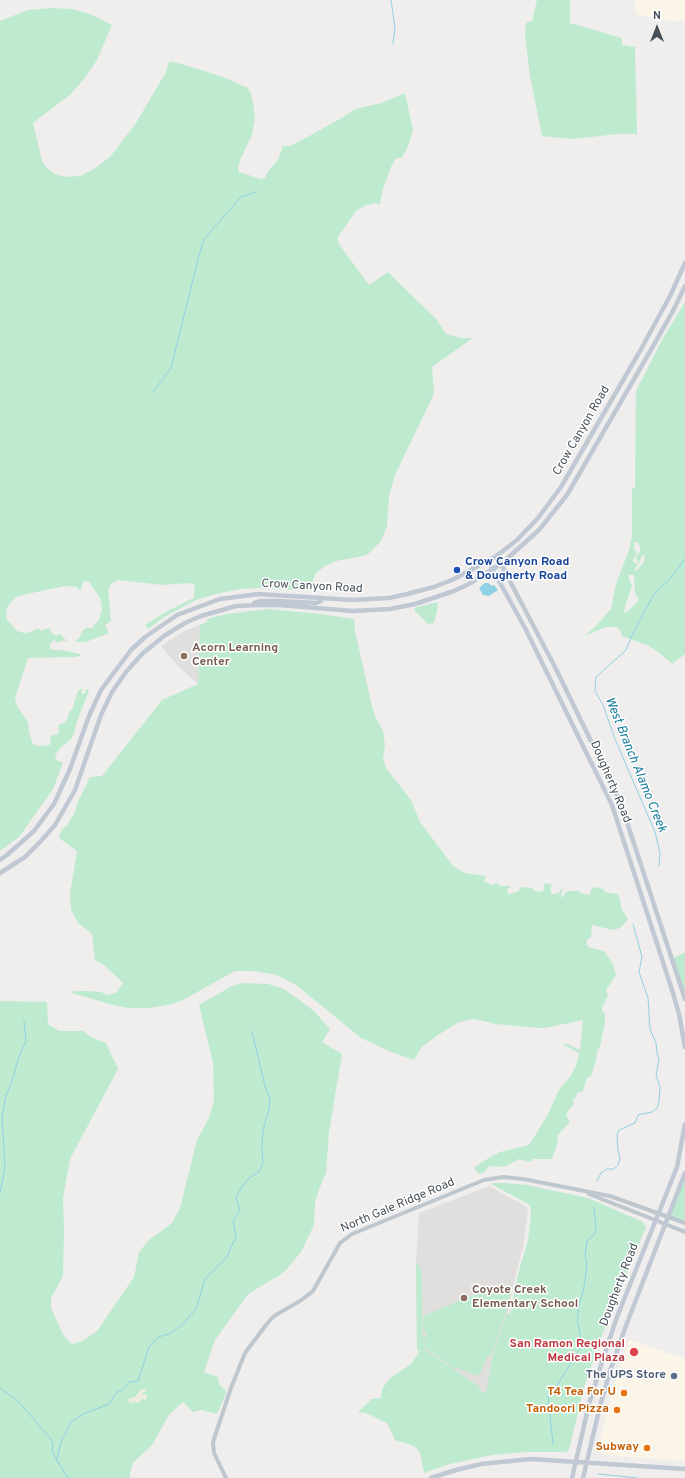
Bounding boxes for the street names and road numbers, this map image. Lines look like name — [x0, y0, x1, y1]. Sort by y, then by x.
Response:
street label: Crow Canyon Road — [550, 384, 614, 478]
street label: Crow Canyon Road — [261, 577, 363, 597]
street label: Dougherty Road — [586, 739, 634, 825]
street label: North Gale Ridge Road — [339, 1175, 457, 1237]
street label: Dougherty Road — [598, 1241, 642, 1329]

